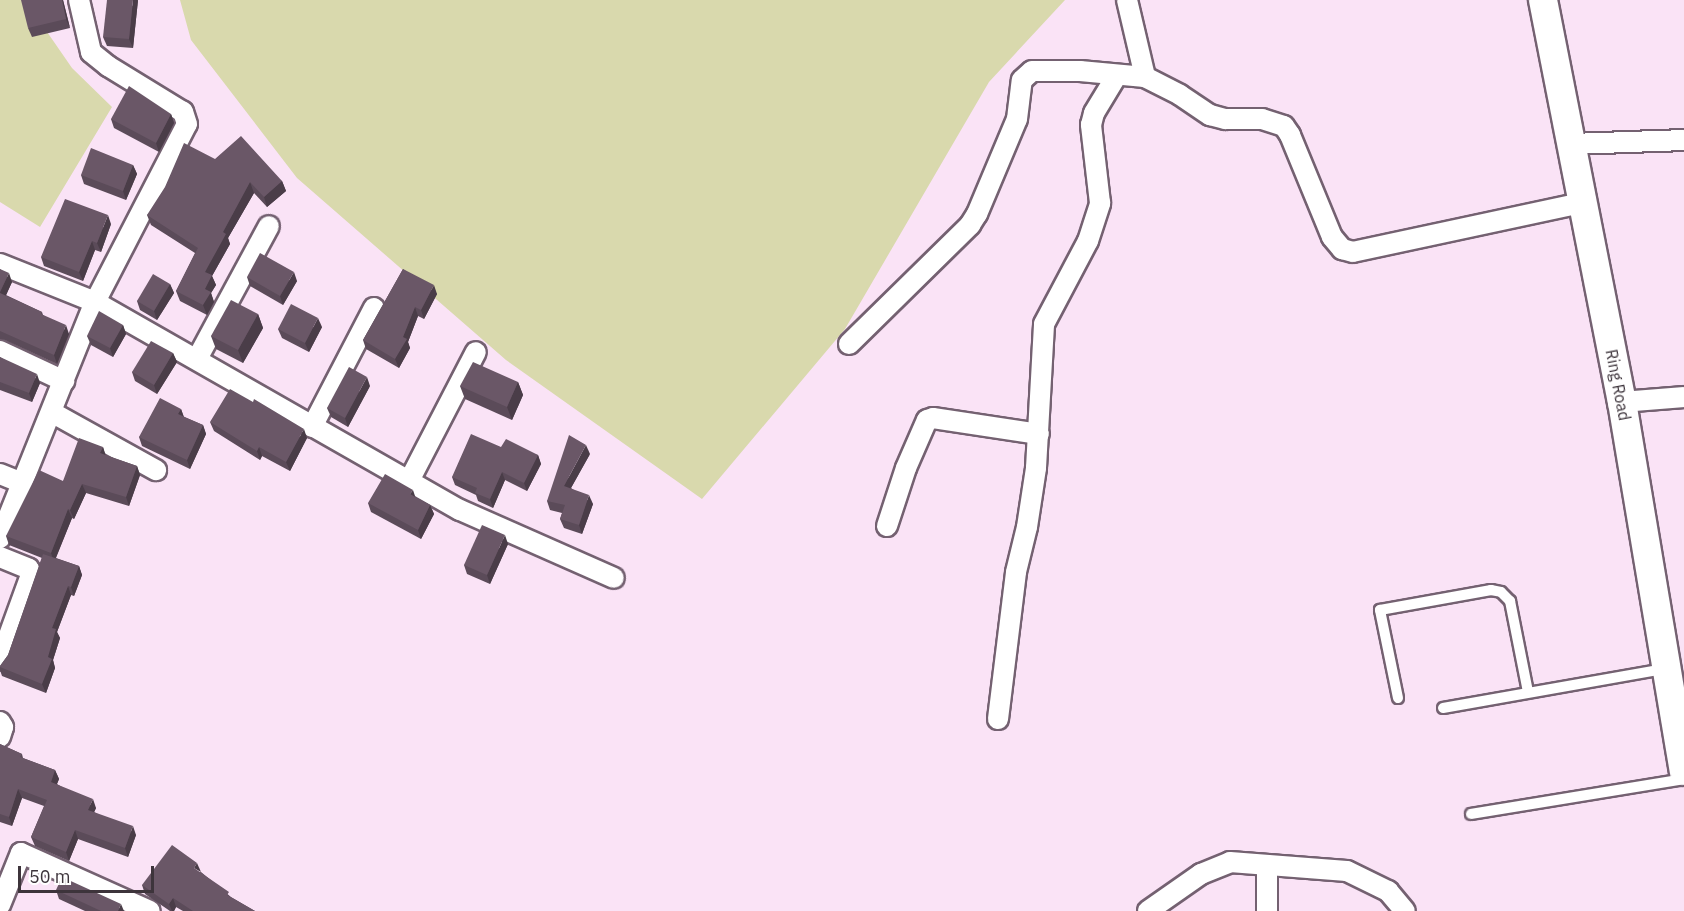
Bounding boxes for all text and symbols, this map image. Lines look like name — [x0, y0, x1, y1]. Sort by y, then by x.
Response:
street label: Ring Road — [1602, 348, 1634, 422]
scale bar — [21, 854, 158, 892]
text: 50 m — [29, 865, 71, 888]

